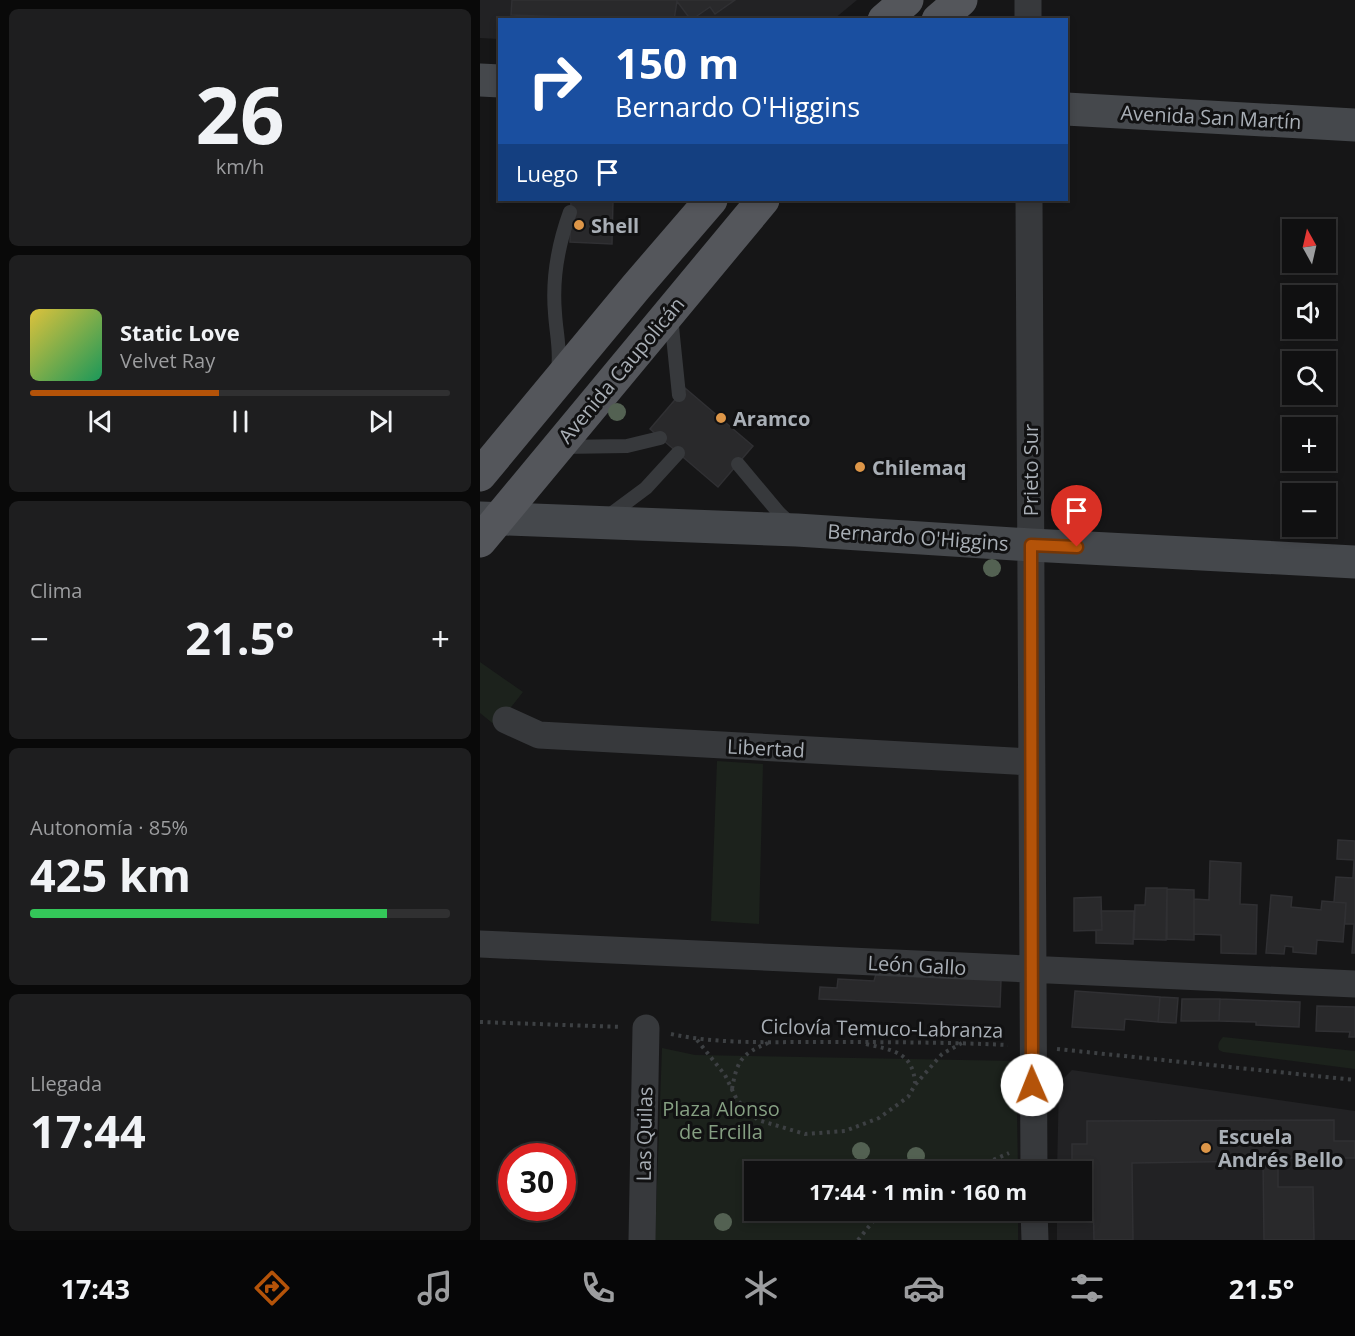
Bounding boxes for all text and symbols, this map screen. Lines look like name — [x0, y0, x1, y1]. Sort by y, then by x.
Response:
text: 150 m — [615, 34, 739, 91]
icon: right — [516, 42, 594, 120]
text: 26 — [195, 61, 285, 167]
text: Bernardo O'Higgins — [615, 88, 860, 125]
street label: Avenida San Martín — [1120, 99, 1302, 135]
text: km/h — [216, 153, 264, 180]
icon: arrive — [591, 156, 624, 189]
text: Luego — [516, 158, 579, 188]
place label: Shell — [591, 212, 639, 239]
marker: Shell — [572, 218, 586, 232]
north arrow — [1282, 219, 1336, 273]
map controls — [1282, 219, 1336, 537]
button: sound — [1282, 285, 1336, 339]
street label: Avenida Caupolicán — [552, 291, 690, 449]
text: Static Love — [120, 317, 240, 347]
text: Velvet Ray — [120, 347, 215, 374]
button: search — [1282, 351, 1336, 405]
icon: previous — [84, 405, 117, 438]
icon: pause — [224, 405, 257, 438]
icon: next — [364, 405, 397, 438]
place label: Aramco — [733, 405, 810, 432]
marker: Aramco — [714, 411, 728, 425]
button: + — [1282, 417, 1336, 471]
street label: Prieto Sur — [1017, 424, 1044, 516]
place label: Chilemaq — [872, 454, 966, 481]
marker: Chilemaq — [853, 460, 867, 474]
button: − — [1282, 483, 1336, 537]
pin — [1051, 485, 1102, 547]
icon: arrive — [1060, 494, 1093, 527]
street label: Bernardo O'Higgins — [826, 517, 1010, 557]
text: Clima — [30, 577, 82, 604]
text: 21.5° — [185, 607, 295, 668]
text: − — [30, 616, 49, 661]
text: + — [431, 616, 450, 661]
street label: Libertad — [727, 732, 805, 764]
text: Autonomía · 85% — [30, 814, 188, 841]
text: 425 km — [30, 844, 191, 905]
street label: León Gallo — [867, 949, 967, 981]
street label: Ciclovía Temuco-Labranza — [761, 1012, 1003, 1044]
position arrow — [1000, 1053, 1064, 1117]
text: Llegada — [30, 1070, 102, 1097]
street label: Las Quilas — [630, 1086, 658, 1182]
park label: Plaza Alonso de Ercilla — [662, 1095, 780, 1145]
text: 17:44 — [30, 1100, 146, 1161]
place label: Escuela Andrés Bello — [1218, 1123, 1343, 1173]
marker: Escuela Andrés Bello — [1199, 1141, 1213, 1155]
speed limit sign: 30 — [498, 1143, 576, 1221]
text: 17:44 · 1 min · 160 m — [809, 1176, 1027, 1206]
icon: directions — [251, 1267, 293, 1309]
icon: music — [414, 1267, 456, 1309]
icon: phone — [577, 1267, 619, 1309]
icon: climate — [740, 1267, 782, 1309]
icon: car — [903, 1267, 945, 1309]
icon: filters — [1066, 1267, 1108, 1309]
text: 17:43 — [60, 1270, 130, 1307]
text: 21.5° — [1229, 1270, 1294, 1307]

